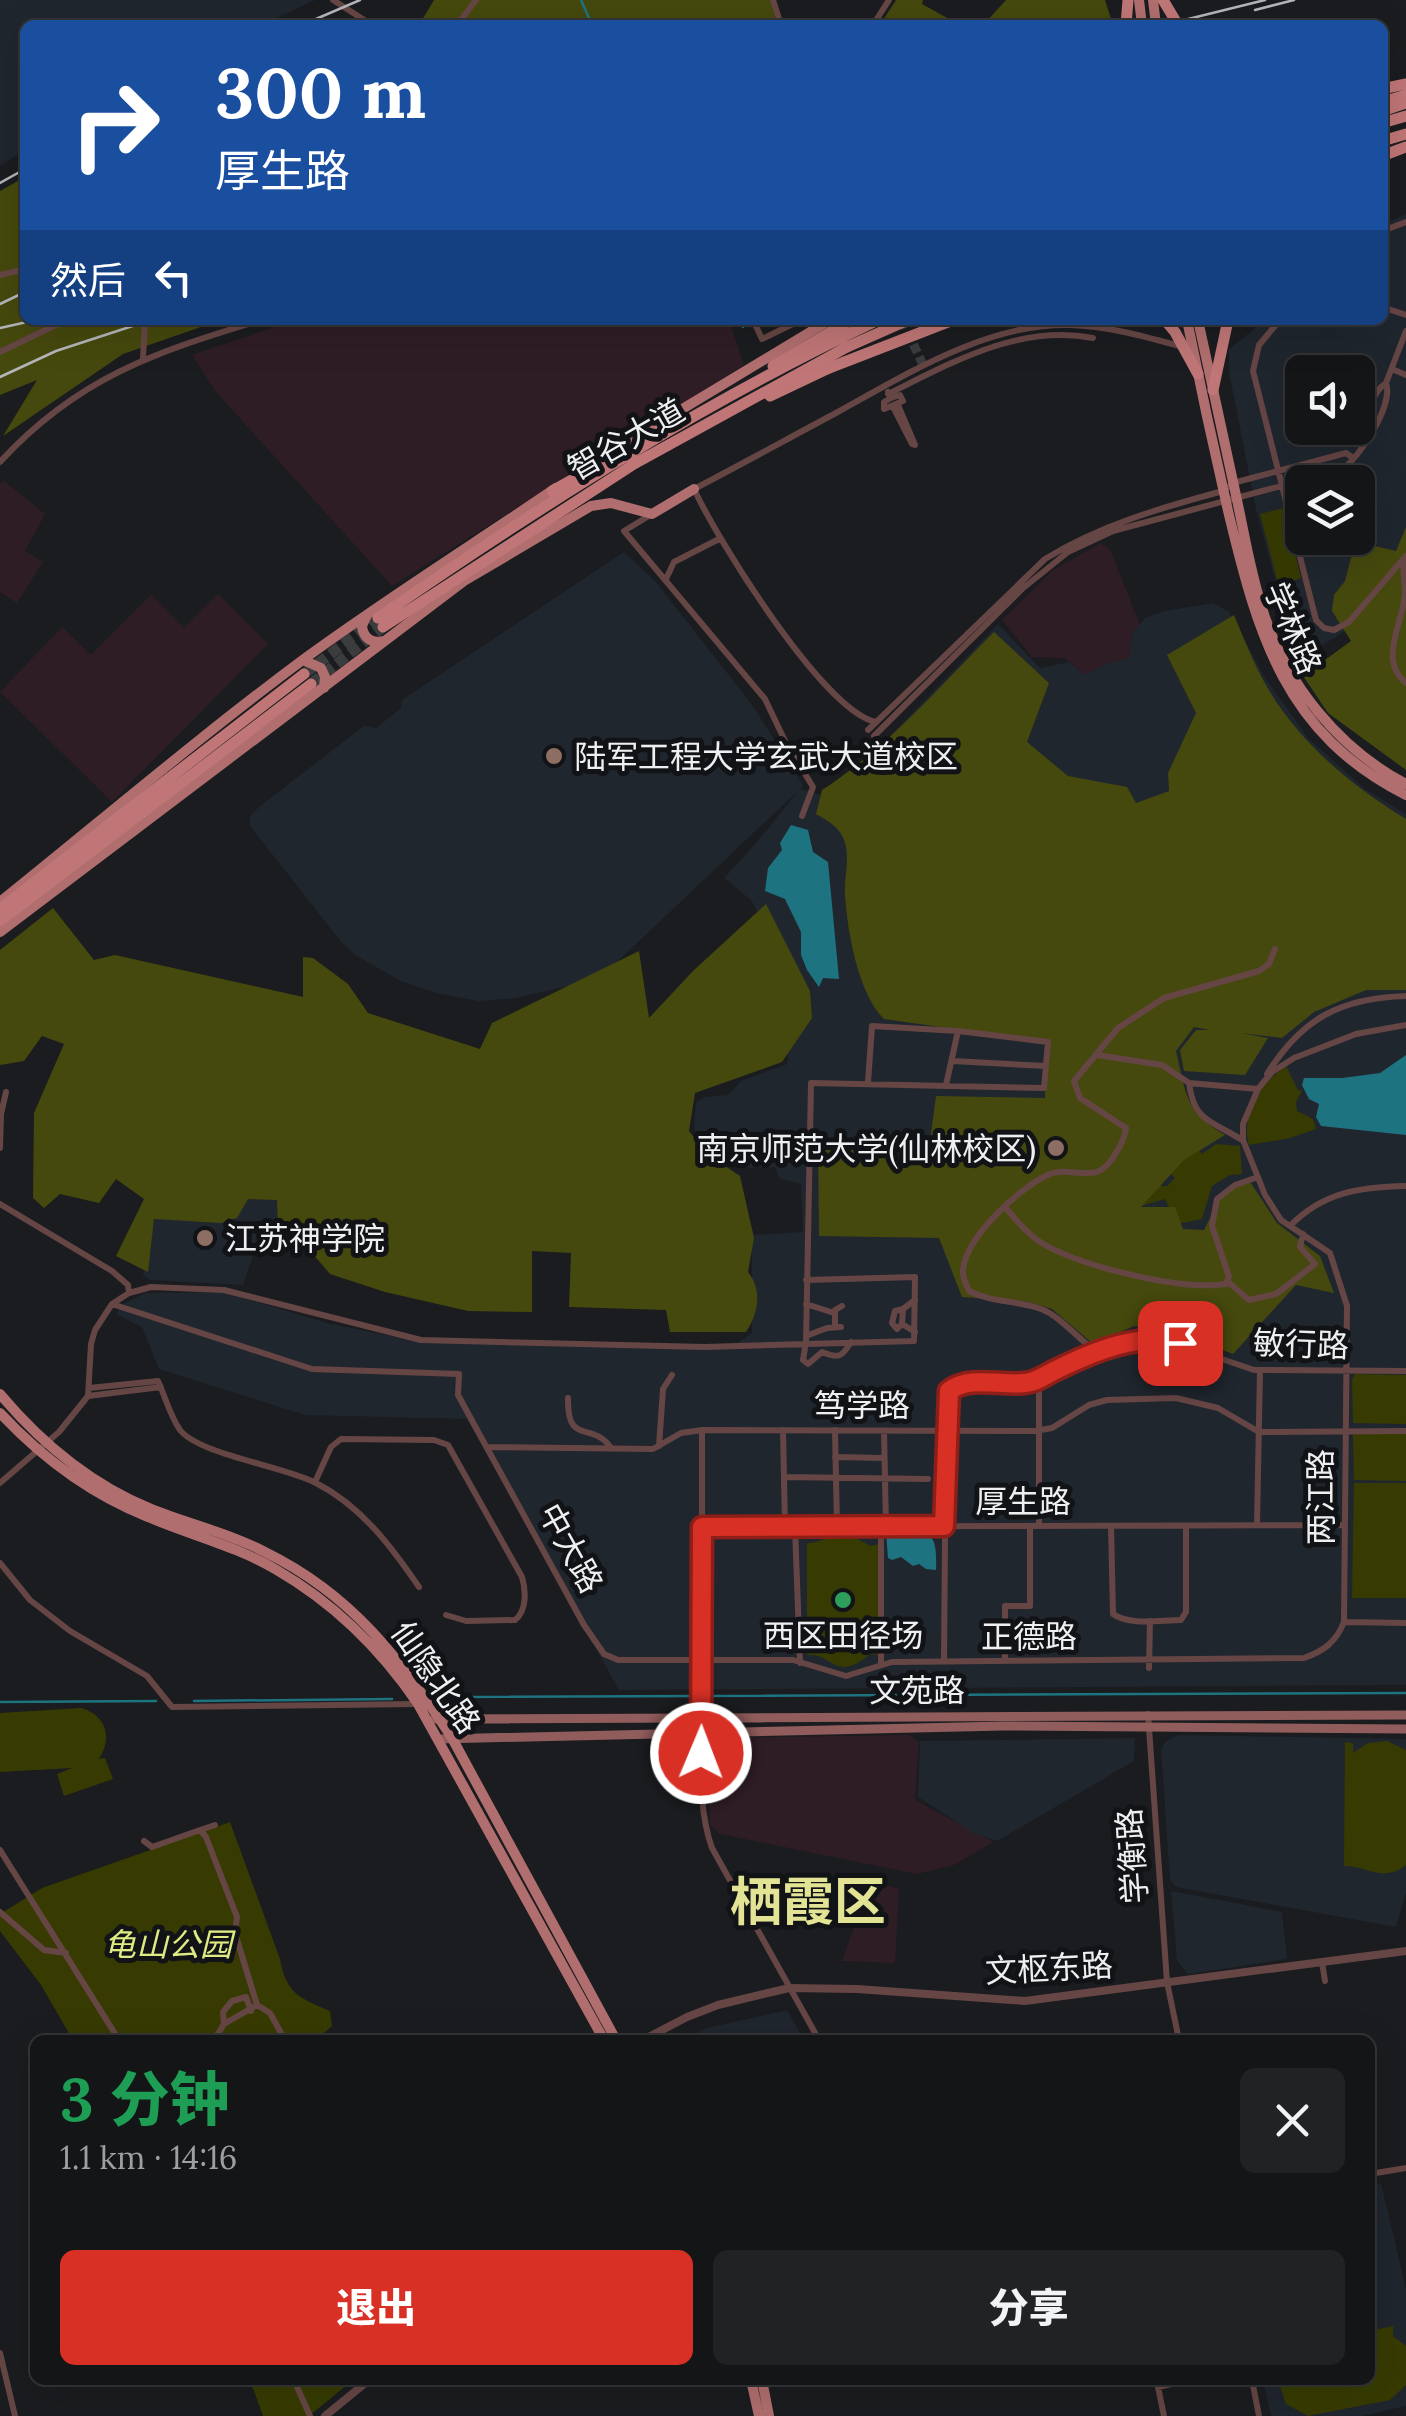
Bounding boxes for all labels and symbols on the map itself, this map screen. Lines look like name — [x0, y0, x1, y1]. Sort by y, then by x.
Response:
street label: 智谷大道 — [560, 389, 692, 489]
street label: 学林路 — [1255, 576, 1331, 680]
place label: 陆军工程大学玄武大道校区 — [574, 736, 958, 777]
marker: 陆军工程大学玄武大道校区 — [543, 745, 565, 767]
place label: 南京师范大学(仙林校区) — [696, 1128, 1036, 1169]
marker: 南京师范大学(仙林校区) — [1045, 1137, 1067, 1159]
place label: 江苏神学院 — [225, 1218, 385, 1259]
marker: 江苏神学院 — [194, 1227, 216, 1249]
pin — [1138, 1301, 1223, 1386]
street label: 敏行路 — [1252, 1322, 1350, 1366]
street label: 笃学路 — [814, 1385, 910, 1426]
street label: 两江路 — [1300, 1449, 1341, 1545]
street label: 厚生路 — [975, 1481, 1071, 1522]
street label: 中大路 — [530, 1496, 612, 1600]
marker: 西区田径场 — [832, 1589, 854, 1611]
street label: 仙隐北路 — [382, 1613, 490, 1741]
place label: 西区田径场 — [763, 1615, 923, 1656]
street label: 正德路 — [981, 1616, 1077, 1657]
street label: 文苑路 — [869, 1670, 965, 1711]
position arrow — [649, 1701, 753, 1805]
street label: 学衡路 — [1108, 1807, 1156, 1905]
district label: 栖霞区 — [730, 1868, 886, 1934]
park label: 龟山公园 — [104, 1924, 236, 1965]
street label: 文枢东路 — [984, 1944, 1114, 1992]

